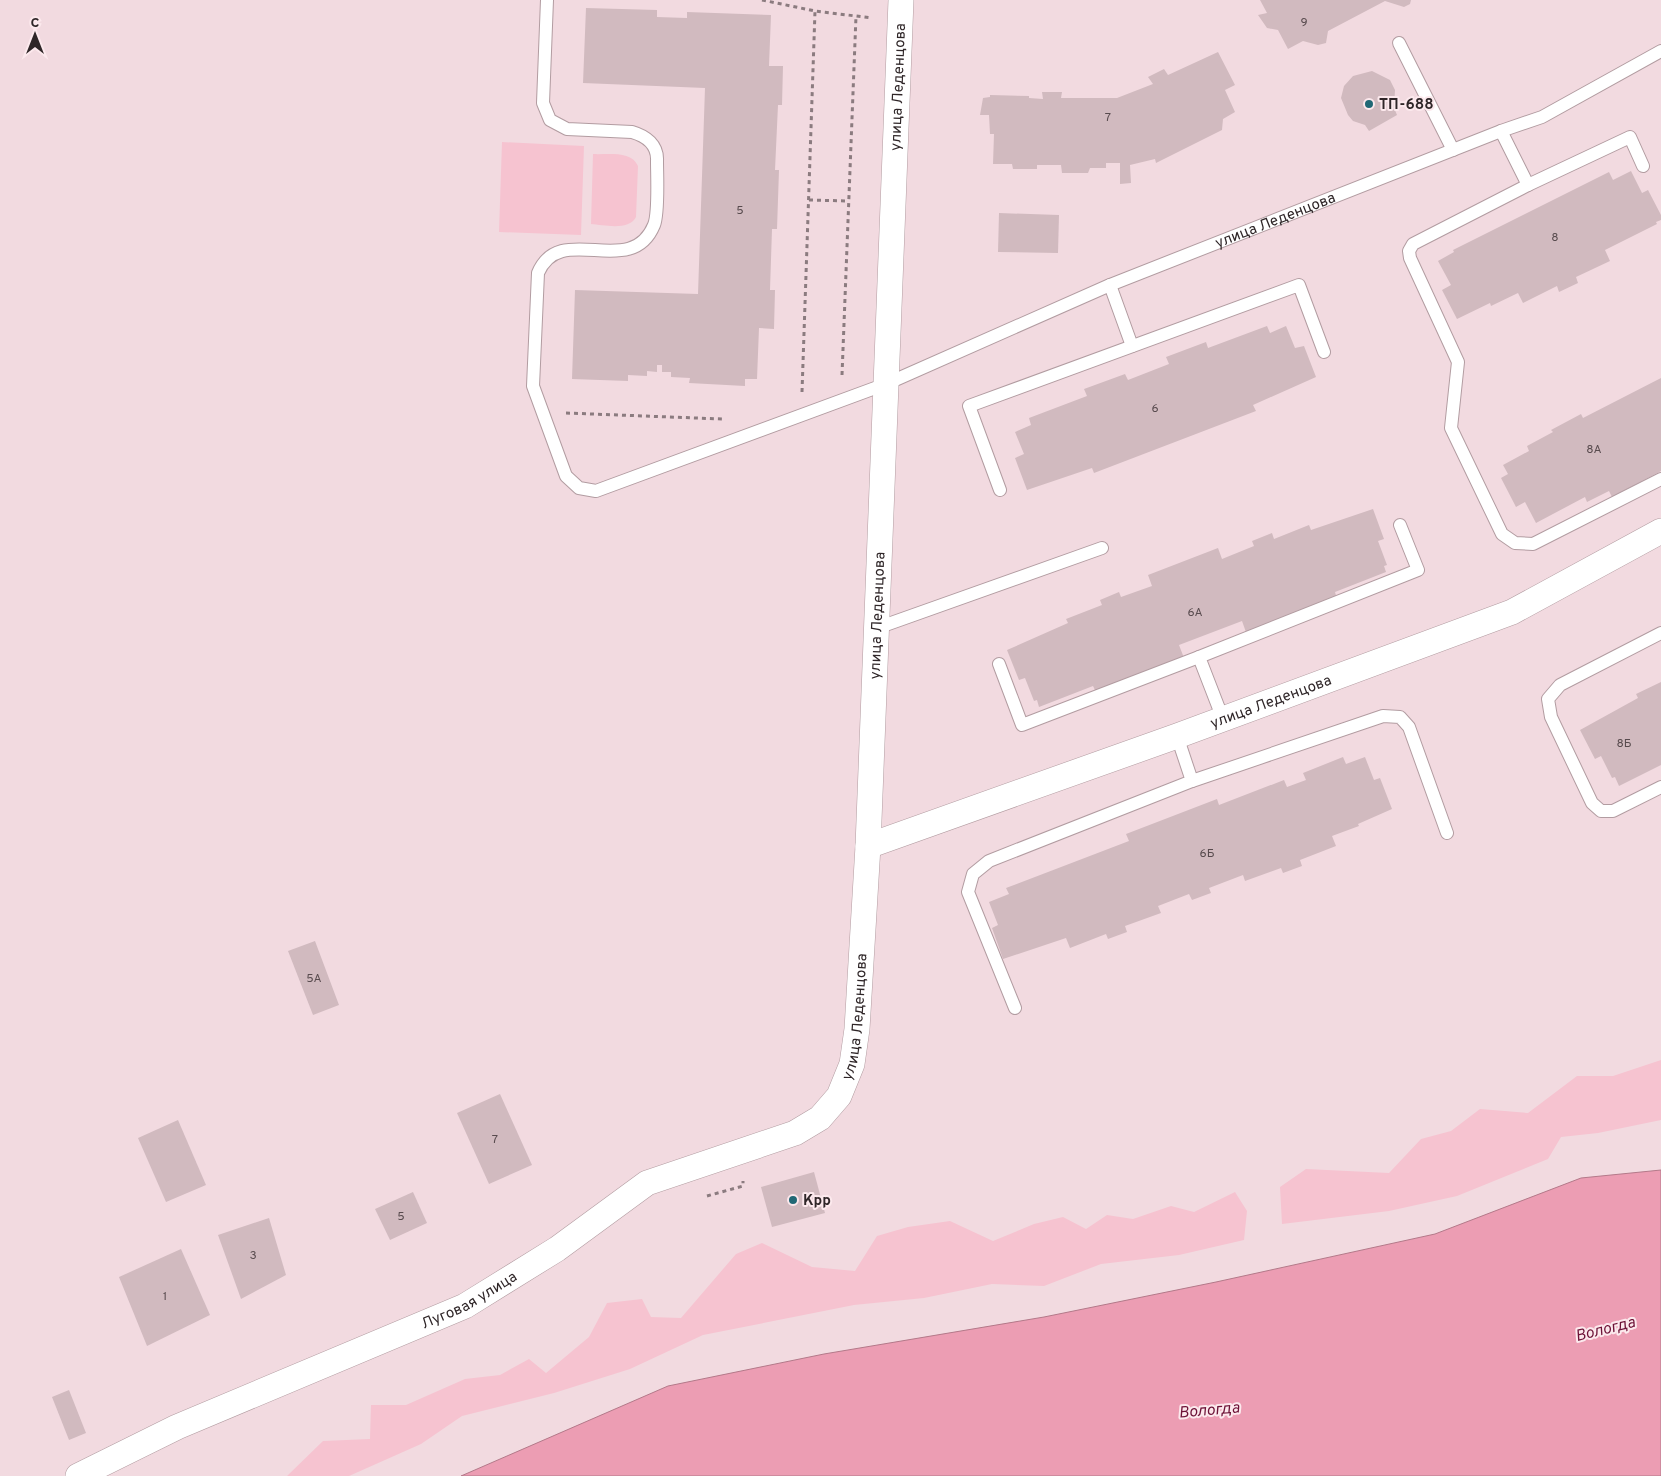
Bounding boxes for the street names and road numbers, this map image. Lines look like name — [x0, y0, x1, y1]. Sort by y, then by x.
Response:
street label: улица Леденцова — [887, 23, 911, 151]
street label: улица Леденцова — [1213, 189, 1339, 254]
street label: улица Леденцова — [867, 551, 890, 680]
street label: улица Леденцова — [1208, 672, 1335, 734]
street label: улица Леденцова — [838, 953, 873, 1083]
street label: Луговая улица — [419, 1268, 521, 1334]

